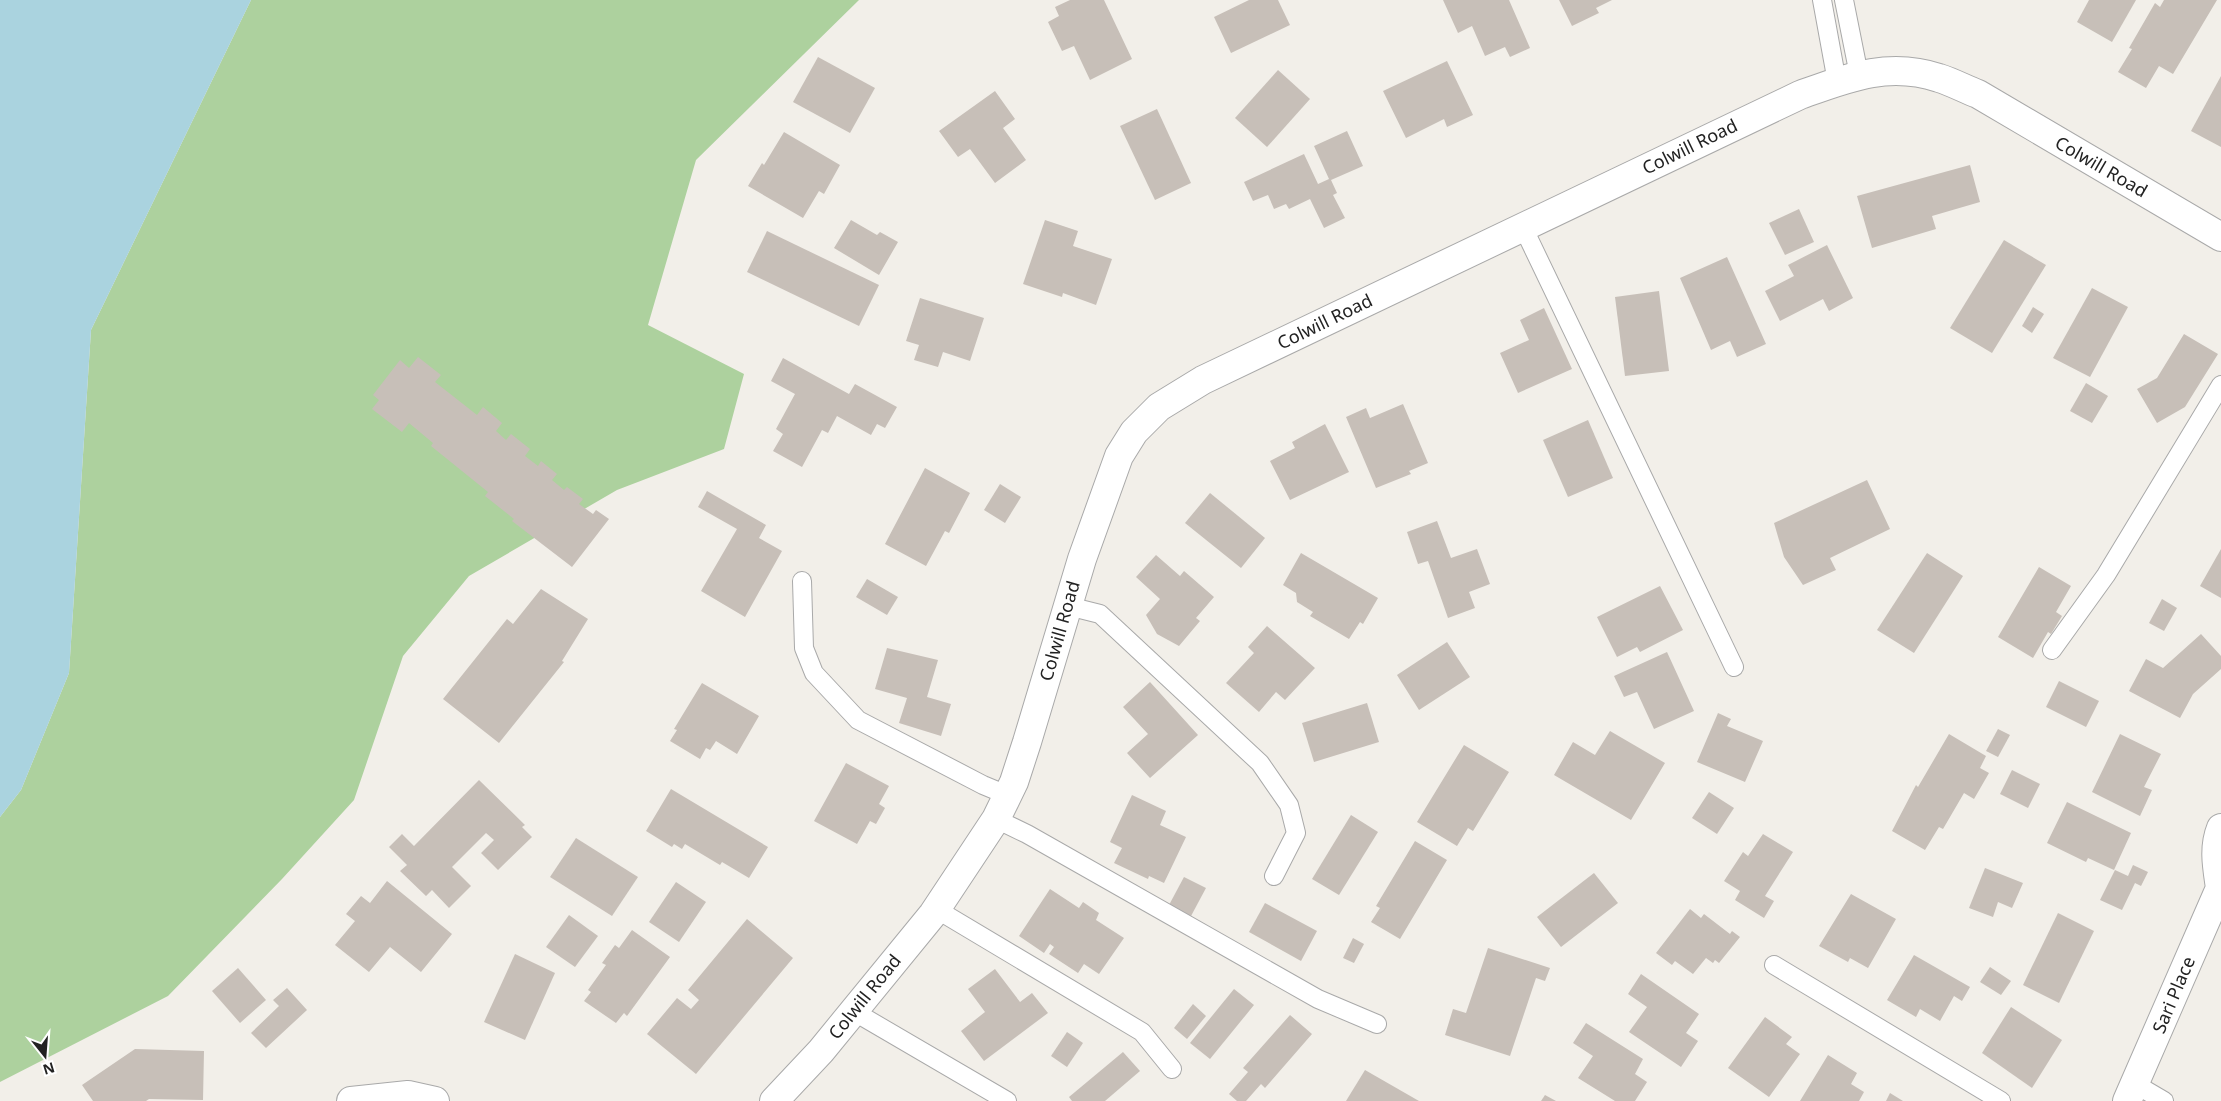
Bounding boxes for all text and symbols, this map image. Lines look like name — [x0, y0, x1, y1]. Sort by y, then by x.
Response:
street label: Colwill Road — [1638, 113, 1741, 179]
street label: Colwill Road — [2051, 130, 2152, 202]
street label: Colwill Road — [1273, 288, 1376, 354]
street label: Colwill Road — [1033, 578, 1085, 684]
street label: Colwill Road — [823, 949, 906, 1044]
street label: Sari Place — [2146, 953, 2200, 1037]
north arrow — [20, 1031, 70, 1081]
text: N — [41, 1058, 57, 1080]

